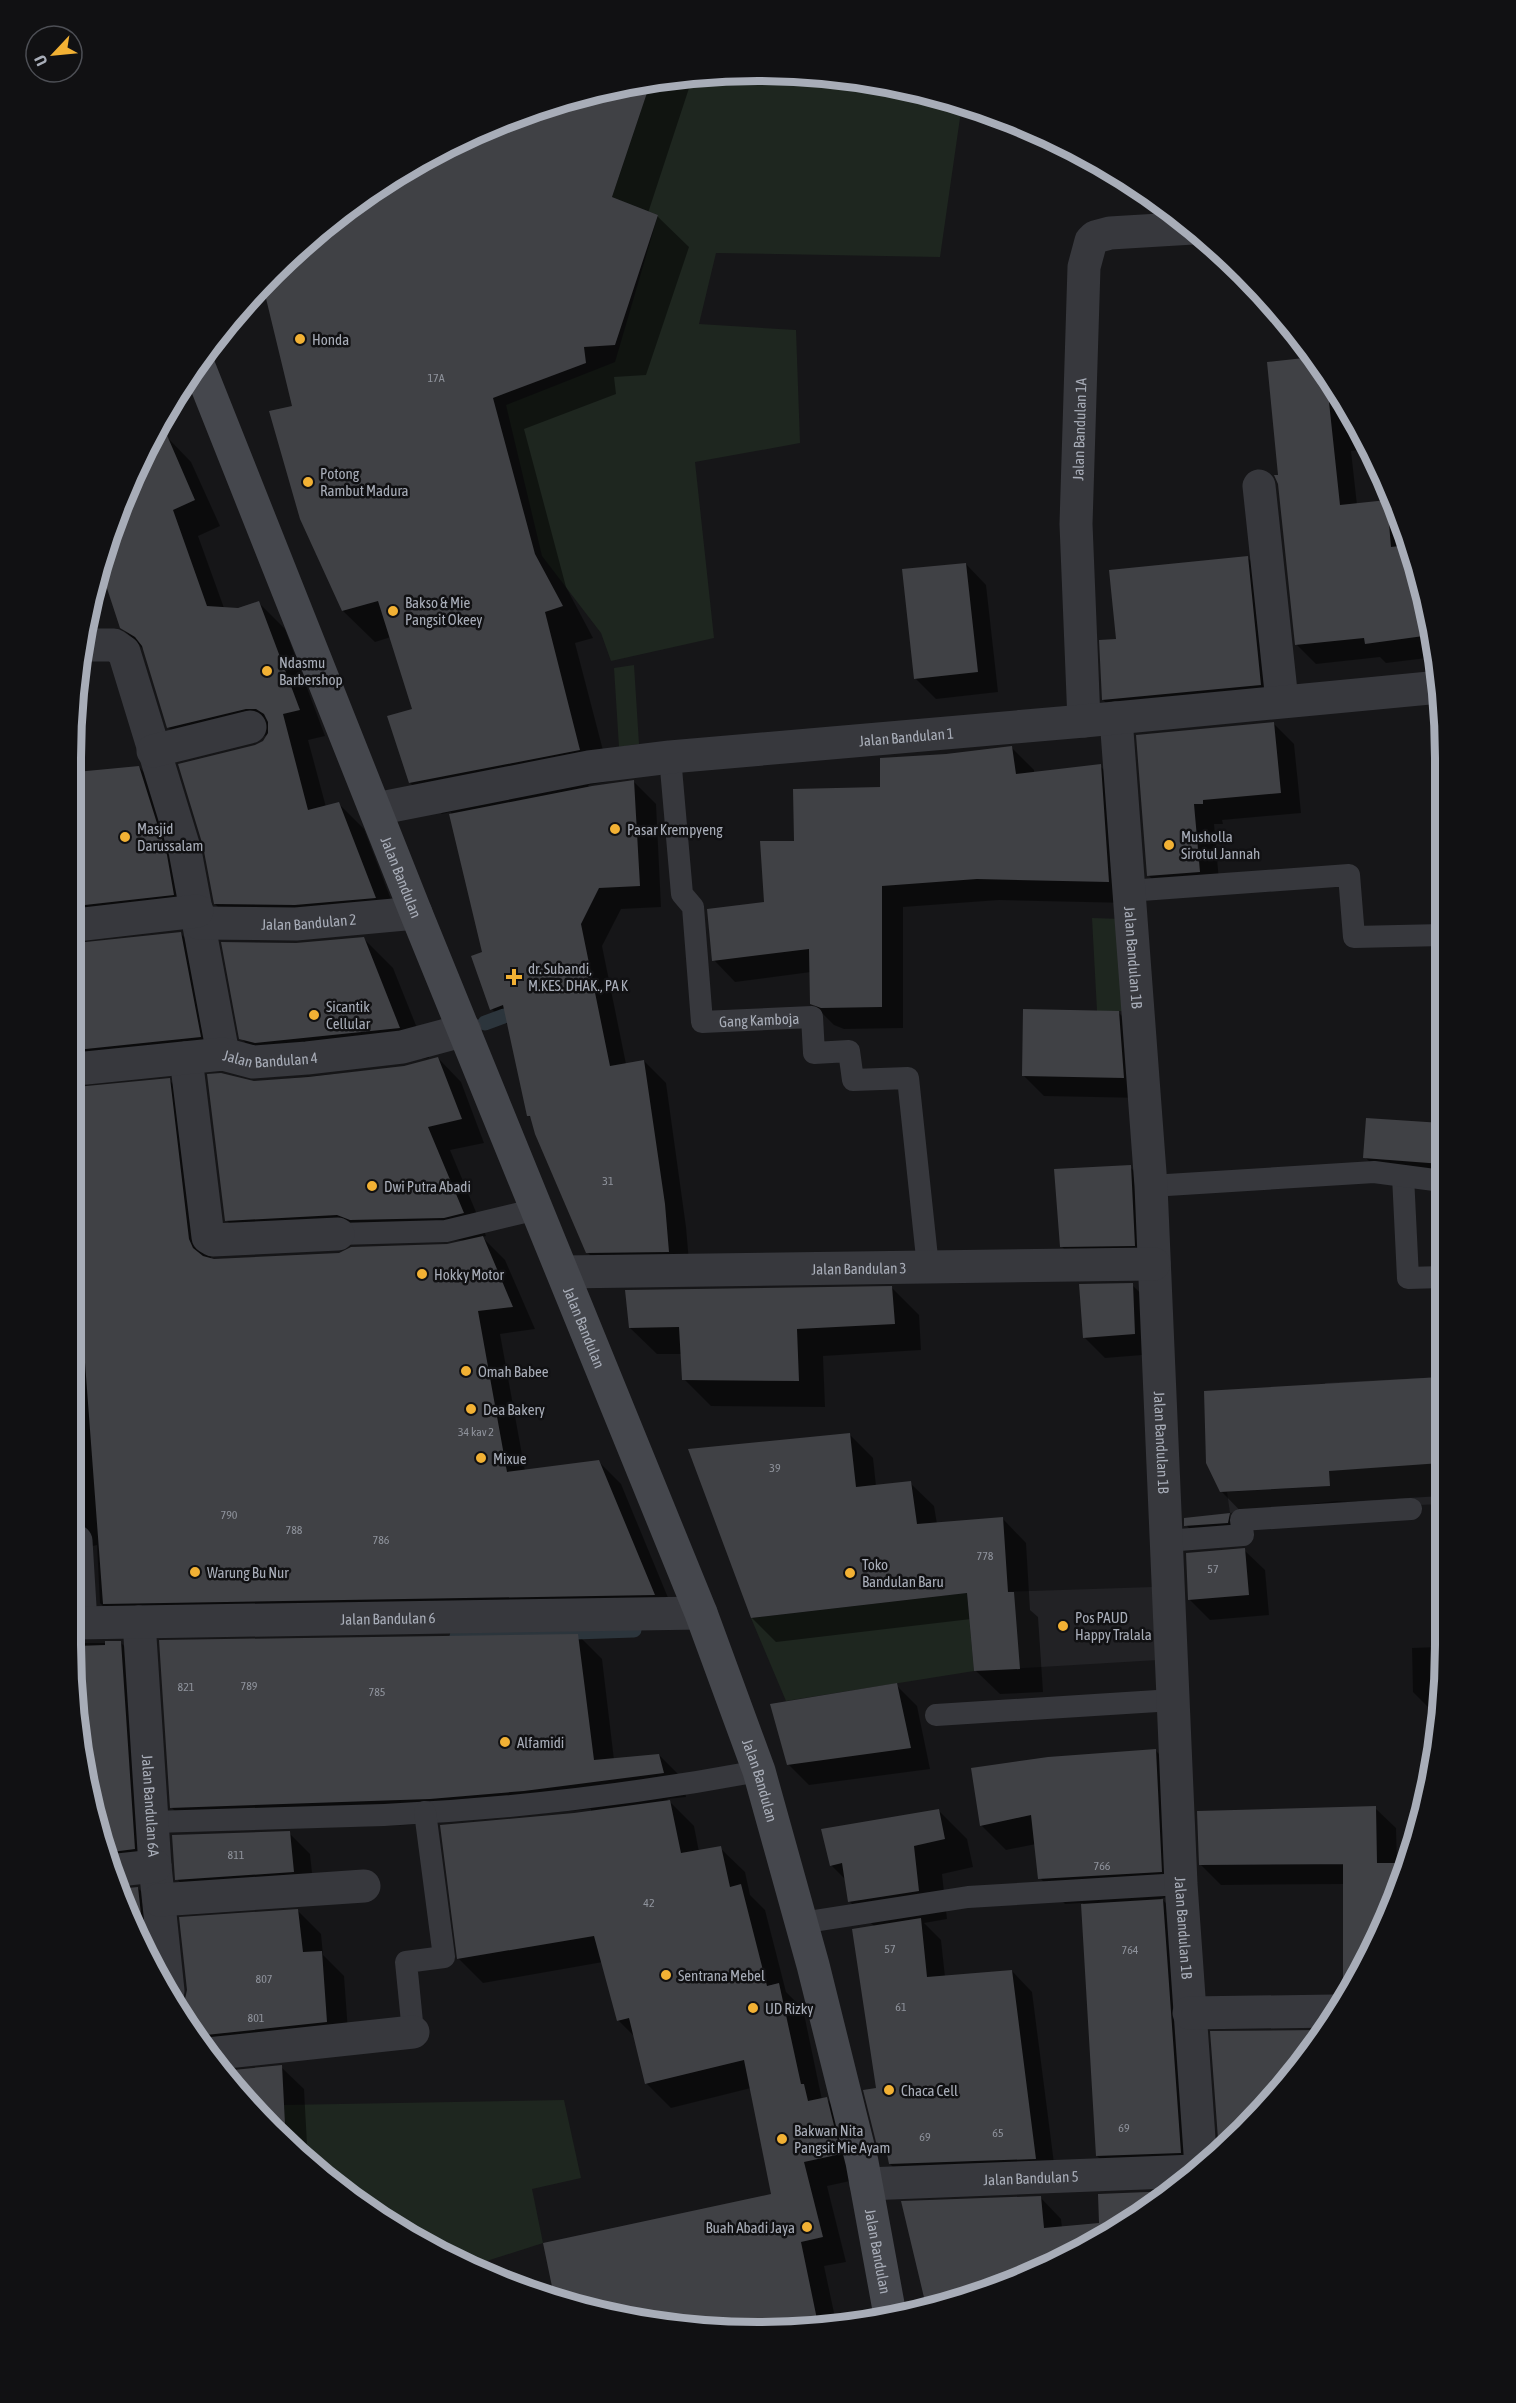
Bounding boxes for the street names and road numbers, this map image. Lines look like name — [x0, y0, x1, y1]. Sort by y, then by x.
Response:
street label: Jalan Bandulan 1A — [1069, 377, 1089, 481]
street label: Jalan Bandulan 1 — [858, 724, 955, 749]
street label: Jalan Bandulan — [378, 834, 426, 920]
street label: Jalan Bandulan 1B — [1122, 906, 1146, 1009]
street label: Jalan Bandulan 2 — [261, 910, 357, 933]
street label: Gang Kamboja — [719, 1009, 800, 1030]
street label: Jalan Bandulan 4 — [221, 1046, 319, 1071]
street label: Jalan Bandulan 3 — [811, 1259, 907, 1277]
street label: Jalan Bandulan — [561, 1284, 609, 1370]
street label: Jalan Bandulan 1B — [1151, 1391, 1173, 1494]
street label: Jalan Bandulan 6 — [340, 1609, 436, 1627]
street label: Jalan Bandulan — [739, 1736, 781, 1824]
street label: Jalan Bandulan 6A — [139, 1754, 163, 1858]
street label: Jalan Bandulan 1B — [1172, 1877, 1196, 1980]
street label: Jalan Bandulan 5 — [983, 2167, 1079, 2188]
street label: Jalan Bandulan — [862, 2207, 894, 2295]

